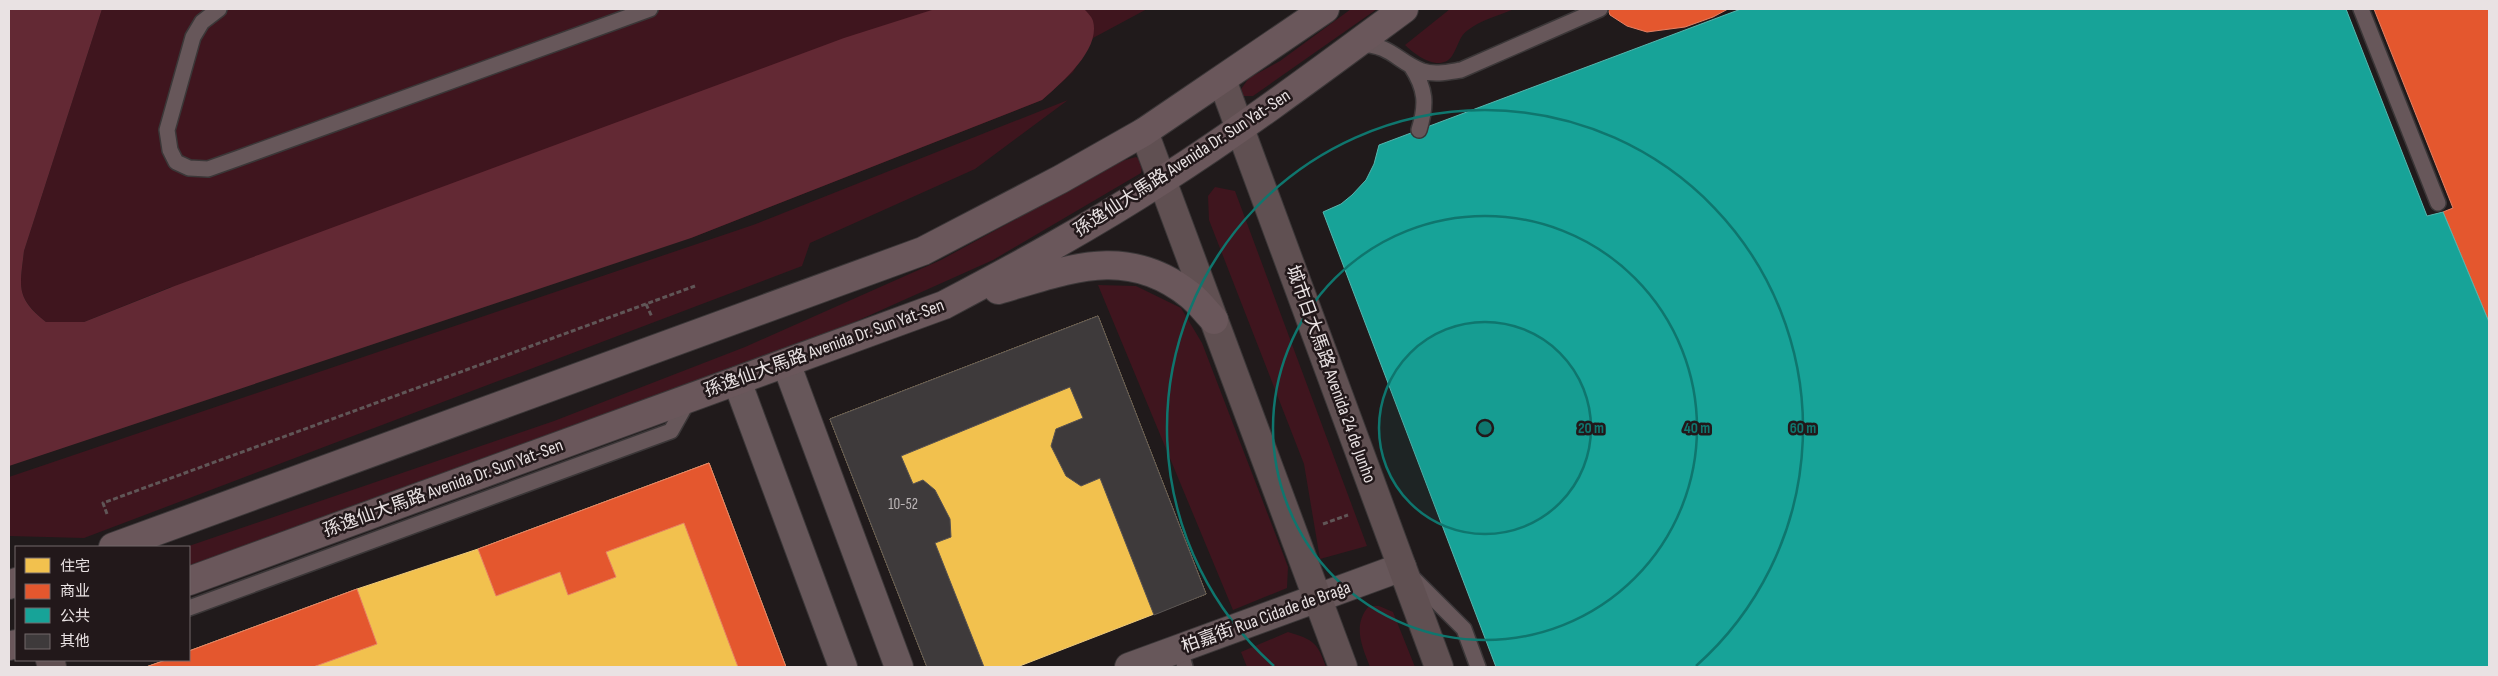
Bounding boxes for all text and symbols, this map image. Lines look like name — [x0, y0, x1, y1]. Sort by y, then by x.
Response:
street label: 孫逸仙大馬路 Avenida Dr. Sun Yat-Sen — [1070, 85, 1294, 241]
street label: 城市日大馬路 Avenida 24 de Junho — [1282, 262, 1380, 486]
street label: 孫逸仙大馬路 Avenida Dr. Sun Yat-Sen — [701, 295, 947, 401]
centre of rings — [1476, 419, 1494, 437]
text: 20 m — [1578, 419, 1604, 438]
text: 40 m — [1684, 419, 1710, 438]
text: 60 m — [1790, 419, 1816, 438]
street label: 孫逸仙大馬路 Avenida Dr. Sun Yat-Sen — [320, 435, 566, 541]
house number: 10-52 — [888, 495, 918, 514]
legend — [15, 546, 190, 661]
text: 住宅 — [60, 557, 90, 576]
street label: 柏嘉街 Rua Cidade de Braga — [1179, 577, 1353, 657]
text: 商业 — [60, 582, 90, 601]
text: 公共 — [60, 607, 90, 626]
text: 其他 — [60, 632, 90, 651]

